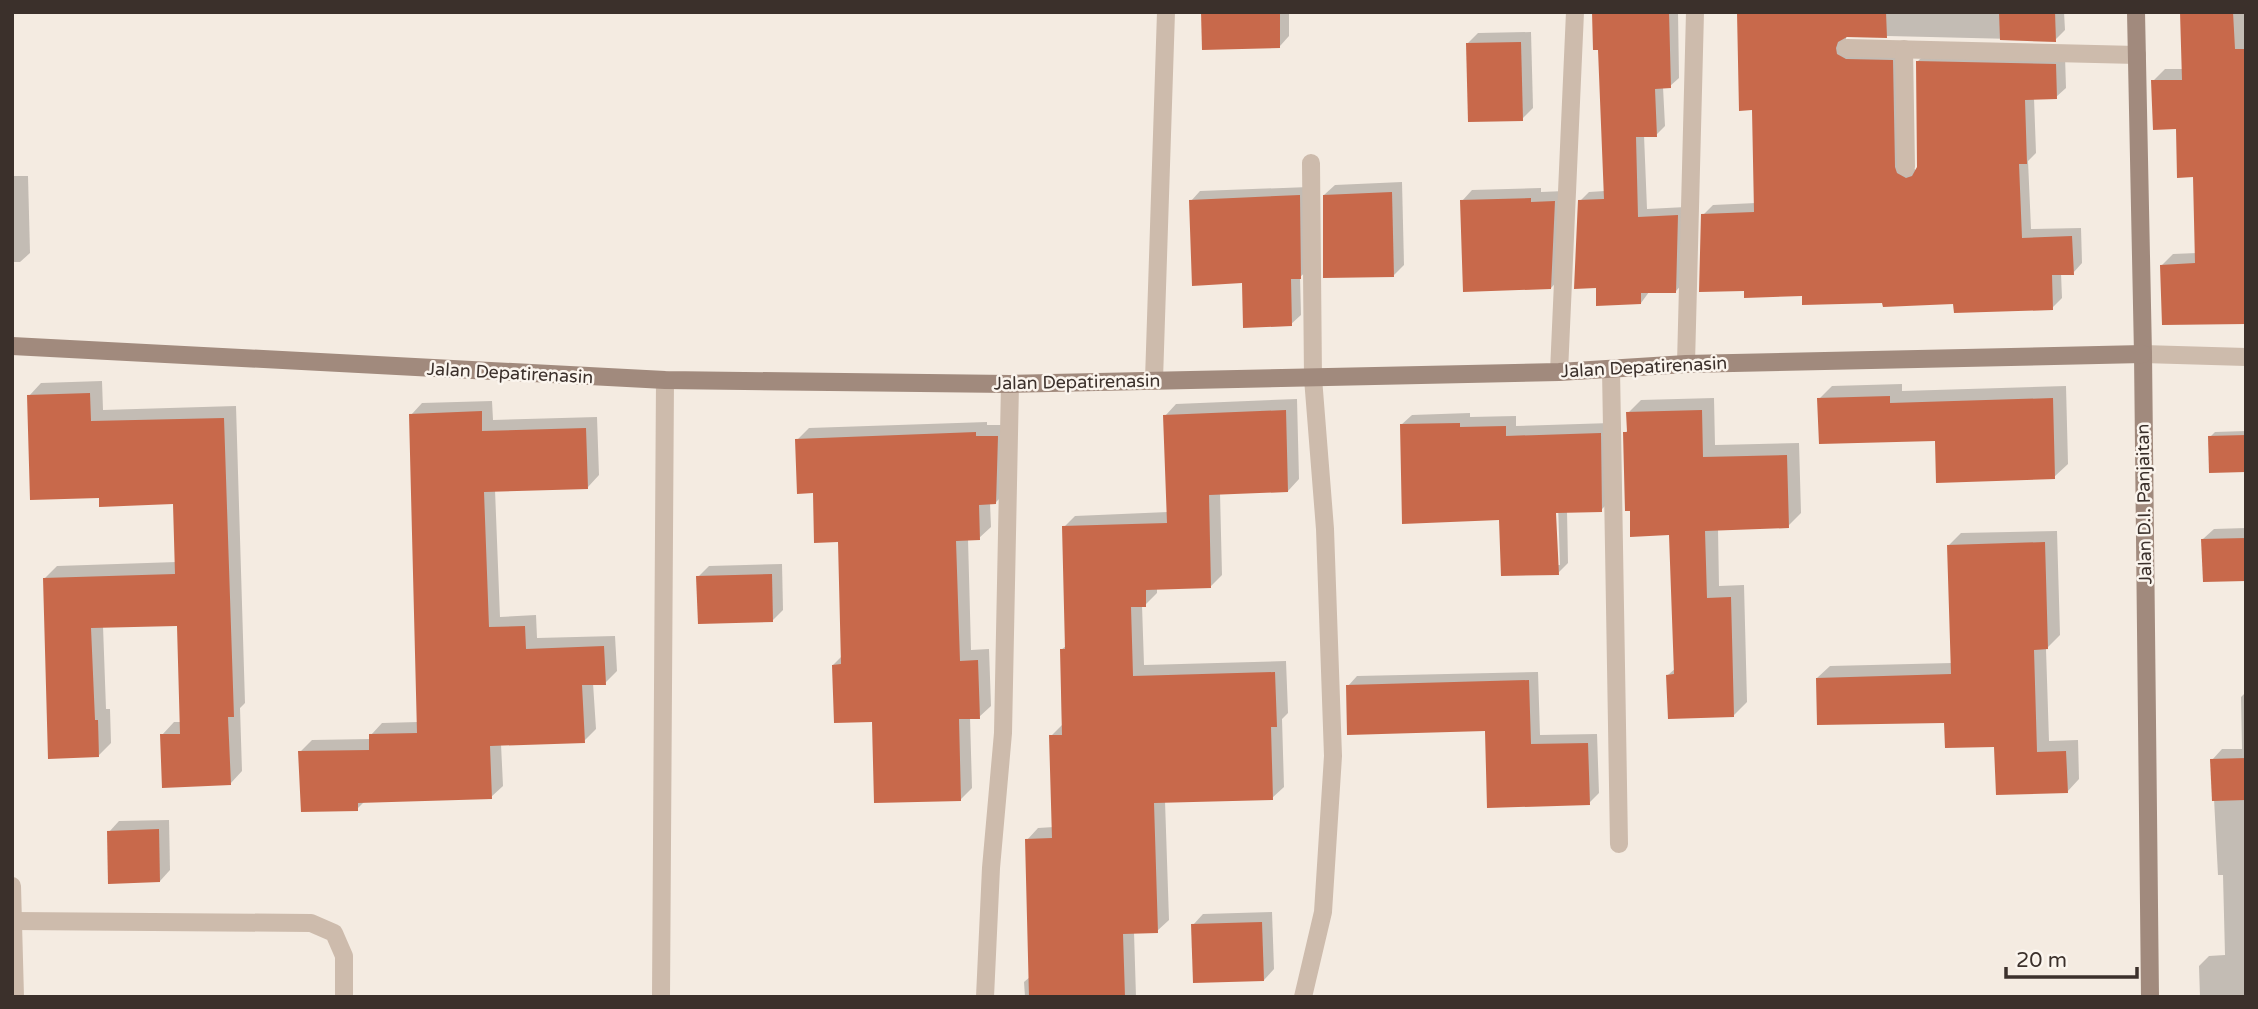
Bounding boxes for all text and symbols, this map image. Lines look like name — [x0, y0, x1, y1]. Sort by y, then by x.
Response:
street label: Jalan Depatirenasin — [1560, 352, 1728, 382]
street label: Jalan Depatirenasin — [426, 358, 594, 388]
street label: Jalan Depatirenasin — [993, 370, 1161, 394]
street label: Jalan D.I. Panjaitan — [2132, 423, 2156, 585]
scale bar — [2006, 936, 2137, 980]
text: 20 m — [2016, 948, 2067, 973]

